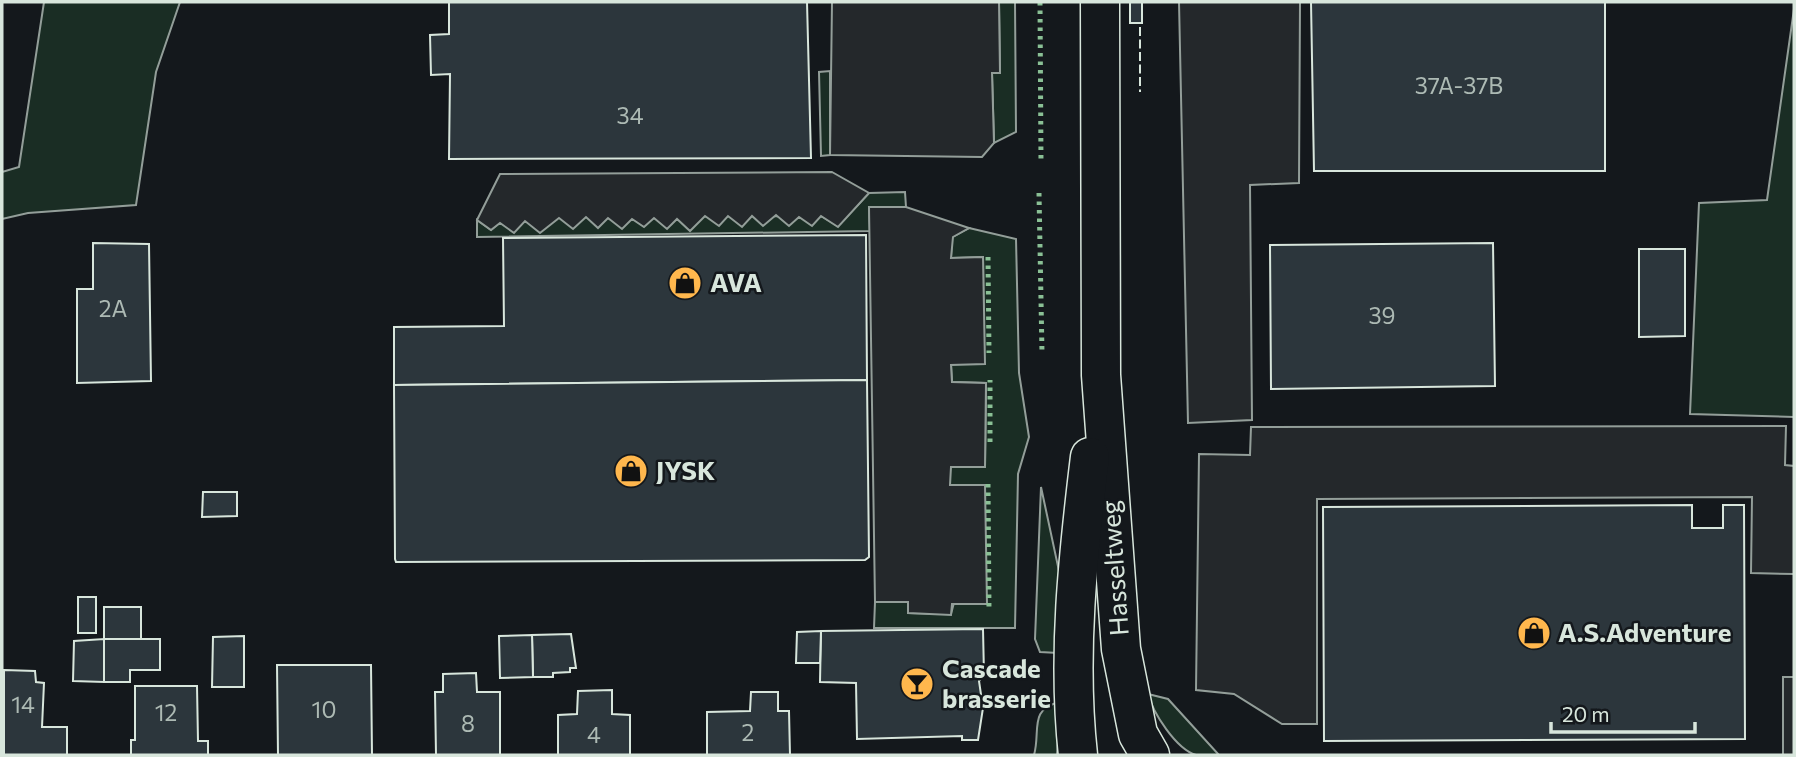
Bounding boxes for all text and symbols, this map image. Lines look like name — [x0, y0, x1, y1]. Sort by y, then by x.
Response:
house number: 37A-37B — [1415, 71, 1503, 99]
house number: 34 — [617, 101, 644, 129]
shop icon: AVA — [666, 264, 704, 302]
place label: AVA — [710, 266, 762, 297]
house number: 2A — [99, 294, 127, 322]
house number: 39 — [1368, 301, 1396, 329]
shop icon: JYSK — [612, 452, 650, 490]
place label: JYSK — [656, 454, 715, 485]
street label: Hasseltweg — [1093, 499, 1134, 637]
shop icon: A.S.Adventure — [1515, 614, 1553, 652]
place label: A.S.Adventure — [1558, 616, 1731, 647]
place label: Cascade brasserie — [942, 652, 1051, 713]
bar icon: Cascade brasserie — [898, 665, 936, 703]
house number: 14 — [11, 690, 35, 718]
scale bar — [1551, 690, 1694, 734]
house number: 10 — [312, 695, 336, 723]
house number: 12 — [155, 698, 177, 726]
text: 20 m — [1562, 701, 1610, 726]
house number: 8 — [461, 709, 475, 737]
house number: 2 — [742, 718, 754, 746]
house number: 4 — [587, 720, 601, 748]

